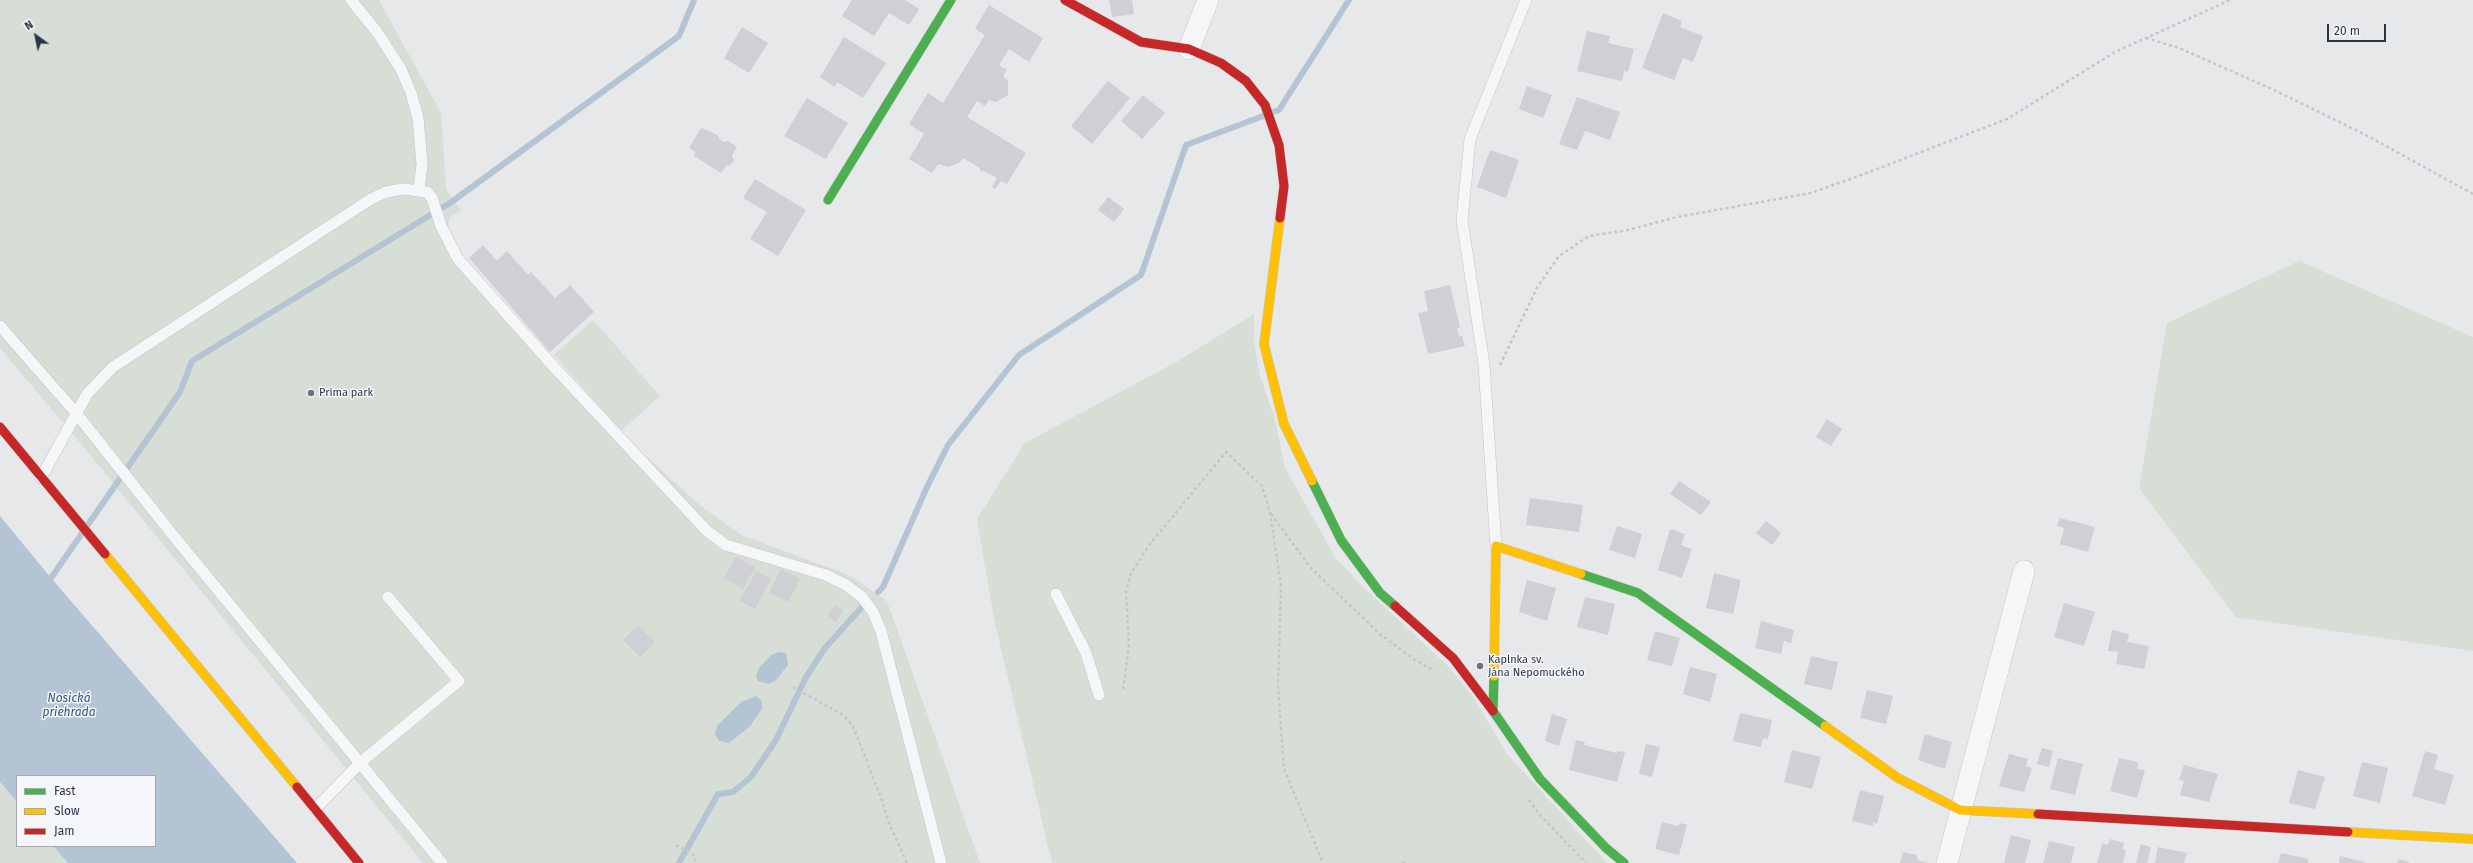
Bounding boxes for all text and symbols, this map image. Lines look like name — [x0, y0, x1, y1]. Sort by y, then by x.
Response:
north arrow — [16, 16, 56, 56]
scale bar — [2329, 16, 2388, 42]
text: N — [23, 18, 36, 33]
text: 20 m — [2334, 24, 2360, 38]
place label: Prima park — [319, 386, 373, 400]
marker: Prima park — [306, 388, 316, 398]
place label: Kaplnka sv. Jána Nepomuckého — [1488, 653, 1585, 679]
marker: Kaplnka sv. Jána Nepomuckého — [1475, 661, 1485, 671]
water label: Nosická priehrada — [43, 692, 95, 720]
legend — [16, 775, 156, 847]
text: Fast — [54, 784, 76, 798]
text: Slow — [54, 804, 80, 818]
text: Jam — [54, 824, 74, 838]

